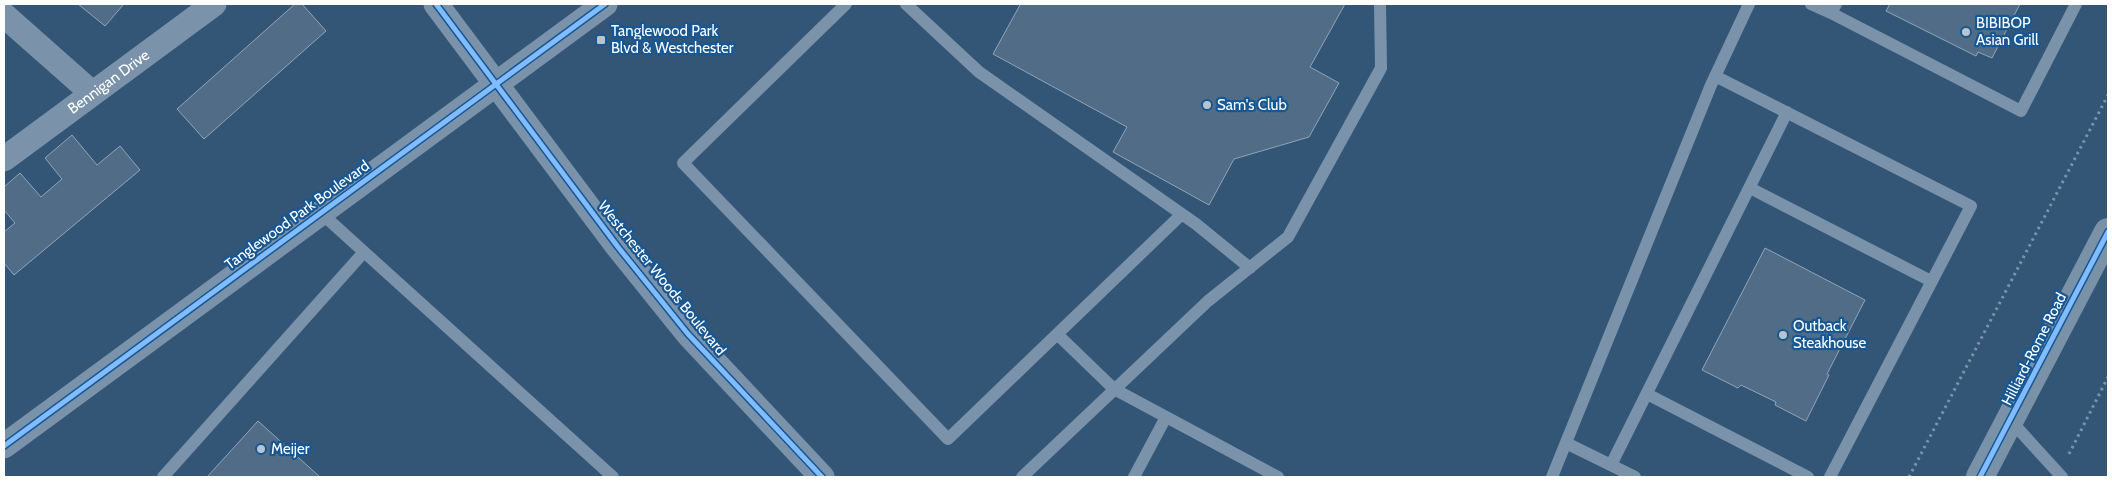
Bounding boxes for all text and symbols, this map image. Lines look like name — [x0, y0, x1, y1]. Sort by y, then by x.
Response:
place label: BIBIBOP Asian Grill — [1976, 14, 2039, 49]
place label: Tanglewood Park Blvd & Westchester — [611, 22, 734, 57]
marker: BIBIBOP Asian Grill — [1960, 26, 1972, 38]
marker: Tanglewood Park Blvd & Westchester — [595, 34, 607, 46]
street label: Bennigan Drive — [64, 46, 153, 118]
place label: Sam's Club — [1217, 96, 1287, 114]
marker: Sam's Club — [1201, 99, 1213, 111]
street label: Tanglewood Park Boulevard — [221, 157, 373, 273]
street label: Westchester Woods Boulevard — [594, 197, 730, 359]
street label: Hilliard-Rome Road — [1998, 290, 2070, 408]
place label: Outback Steakhouse — [1793, 317, 1867, 352]
marker: Outback Steakhouse — [1777, 329, 1789, 341]
place label: Meijer — [271, 440, 310, 458]
marker: Meijer — [255, 443, 267, 455]

